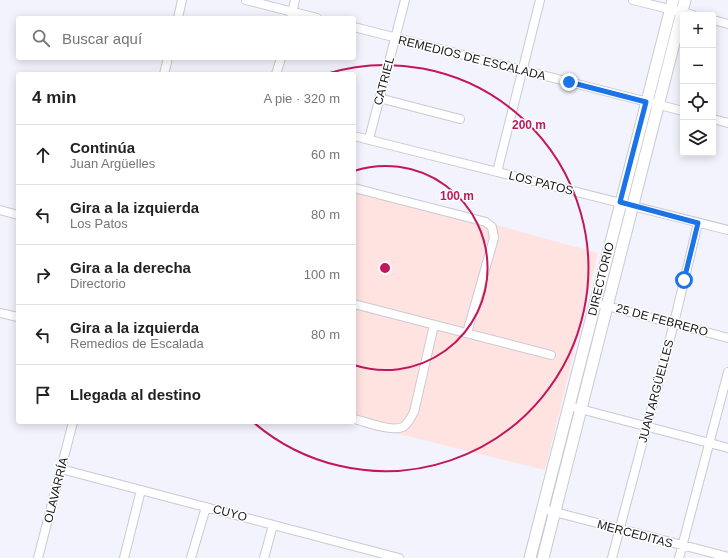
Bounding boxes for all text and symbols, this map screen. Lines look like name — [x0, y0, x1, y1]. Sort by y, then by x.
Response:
map controls — [680, 12, 716, 156]
button: + — [680, 12, 716, 48]
search box — [16, 16, 356, 60]
icon: search — [30, 27, 52, 49]
text: Buscar aquí — [62, 30, 142, 47]
street label: REMEDIOS DE ESCALADA — [397, 33, 547, 83]
button: − — [680, 48, 716, 84]
street label: CATRIEL — [371, 55, 397, 107]
route end — [560, 73, 578, 91]
button: locate — [680, 84, 716, 120]
text: 4 min — [32, 88, 76, 107]
text: A pie · 320 m — [263, 91, 340, 106]
text: 200 m — [512, 118, 546, 132]
button: layers — [680, 120, 716, 156]
text: Continúa — [70, 139, 135, 156]
icon: ahead — [32, 144, 54, 166]
text: 60 m — [311, 147, 340, 162]
text: Juan Argüelles — [70, 156, 155, 171]
street label: LOS PATOS — [507, 168, 575, 198]
text: 100 m — [440, 189, 474, 203]
text: Gira a la izquierda — [70, 199, 199, 216]
icon: left — [32, 204, 54, 226]
text: 80 m — [311, 207, 340, 222]
text: Los Patos — [70, 216, 128, 231]
street label: DIRECTORIO — [585, 241, 617, 317]
text: Gira a la derecha — [70, 259, 191, 276]
centre of rings — [378, 261, 392, 275]
icon: right — [32, 264, 54, 286]
text: 100 m — [304, 267, 340, 282]
route start — [675, 271, 693, 289]
text: Directorio — [70, 276, 126, 291]
street label: 25 DE FEBRERO — [614, 301, 710, 339]
text: Gira a la izquierda — [70, 319, 199, 336]
icon: left — [32, 324, 54, 346]
text: 80 m — [311, 327, 340, 342]
text: Remedios de Escalada — [70, 336, 204, 351]
street label: JUAN ARGÜELLES — [636, 338, 676, 444]
icon: arrive — [32, 384, 54, 406]
text: Llegada al destino — [70, 386, 201, 403]
street label: OLAVARRÍA — [40, 456, 71, 524]
street label: CUYO — [211, 502, 249, 524]
street label: MERCEDITAS — [596, 517, 674, 551]

